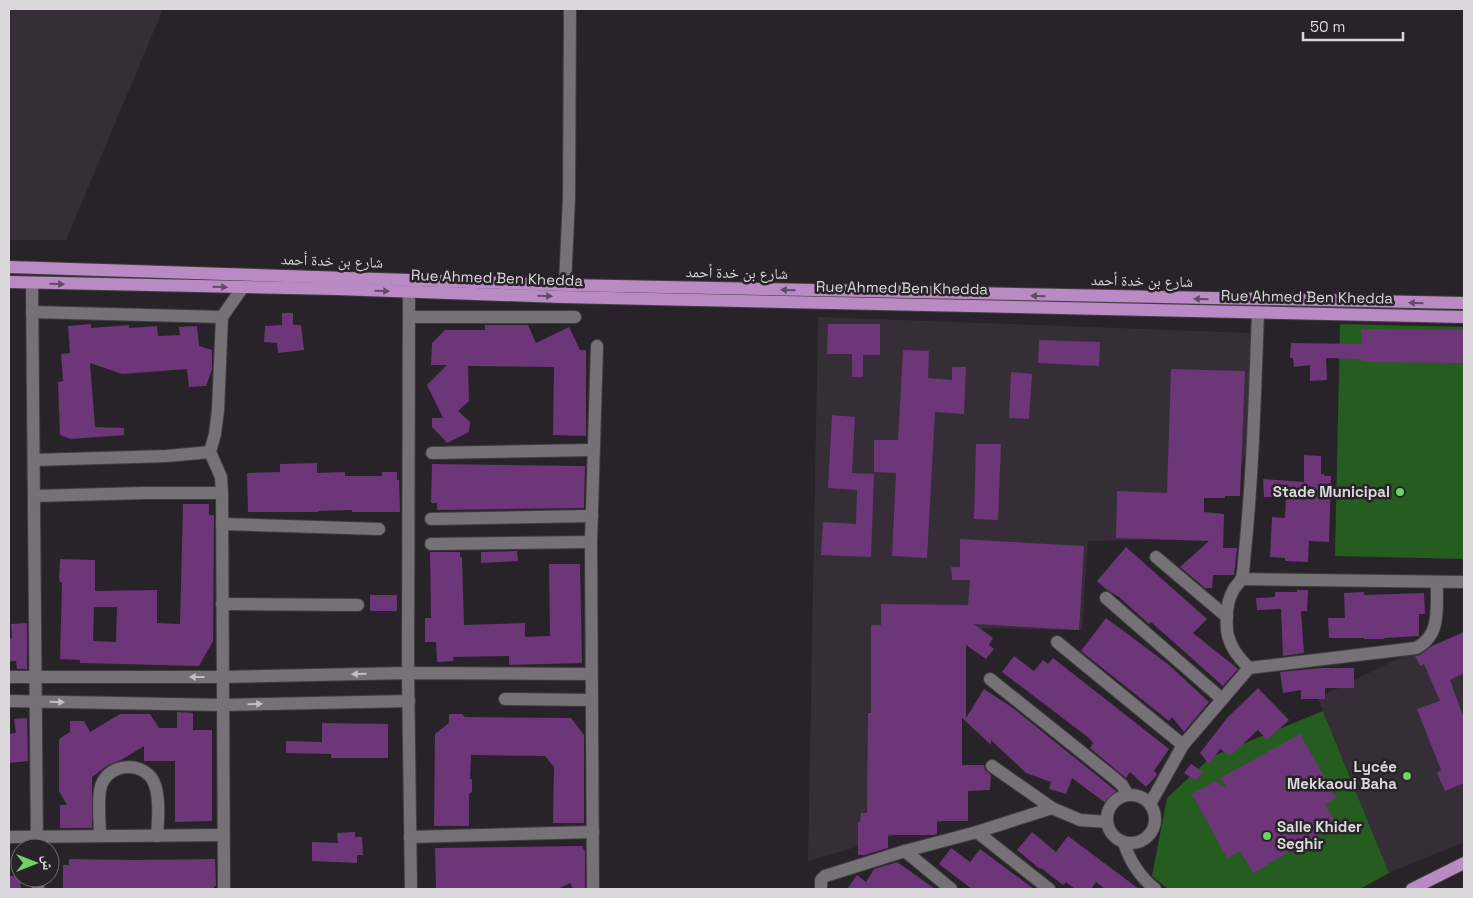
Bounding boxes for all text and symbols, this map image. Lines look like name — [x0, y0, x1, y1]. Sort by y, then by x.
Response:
scale bar — [1303, 10, 1403, 42]
text: 50 m — [1310, 17, 1345, 36]
street label: شارع بن خدة أحمد — [281, 249, 384, 273]
street label: شارع بن خدة أحمد — [686, 262, 788, 284]
street label: Rue Ahmed Ben Khedda — [411, 265, 584, 290]
street label: شارع بن خدة أحمد — [1091, 270, 1193, 292]
street label: Rue Ahmed Ben Khedda — [816, 276, 989, 299]
one-way arrow — [50, 280, 66, 288]
one-way arrow — [212, 283, 228, 291]
street label: Rue Ahmed Ben Khedda — [1221, 285, 1394, 308]
one-way arrow — [780, 286, 796, 294]
one-way arrow — [375, 287, 391, 295]
one-way arrow — [1030, 291, 1046, 299]
one-way arrow — [537, 293, 553, 301]
one-way arrow — [1192, 294, 1208, 302]
one-way arrow — [1407, 298, 1423, 306]
place label: Stade Municipal — [1273, 482, 1390, 501]
marker: Stade Municipal — [1394, 486, 1406, 498]
one-way arrow — [351, 670, 367, 678]
one-way arrow — [189, 673, 205, 681]
one-way arrow — [50, 698, 66, 706]
one-way arrow — [247, 700, 263, 708]
place label: Lycée Mekkaoui Baha — [1287, 757, 1397, 793]
marker: Lycée Mekkaoui Baha — [1401, 770, 1413, 782]
place label: Salle Khider Seghir — [1277, 817, 1362, 853]
marker: Salle Khider Seghir — [1261, 830, 1273, 842]
north arrow — [10, 838, 60, 888]
text: ش — [39, 856, 57, 871]

